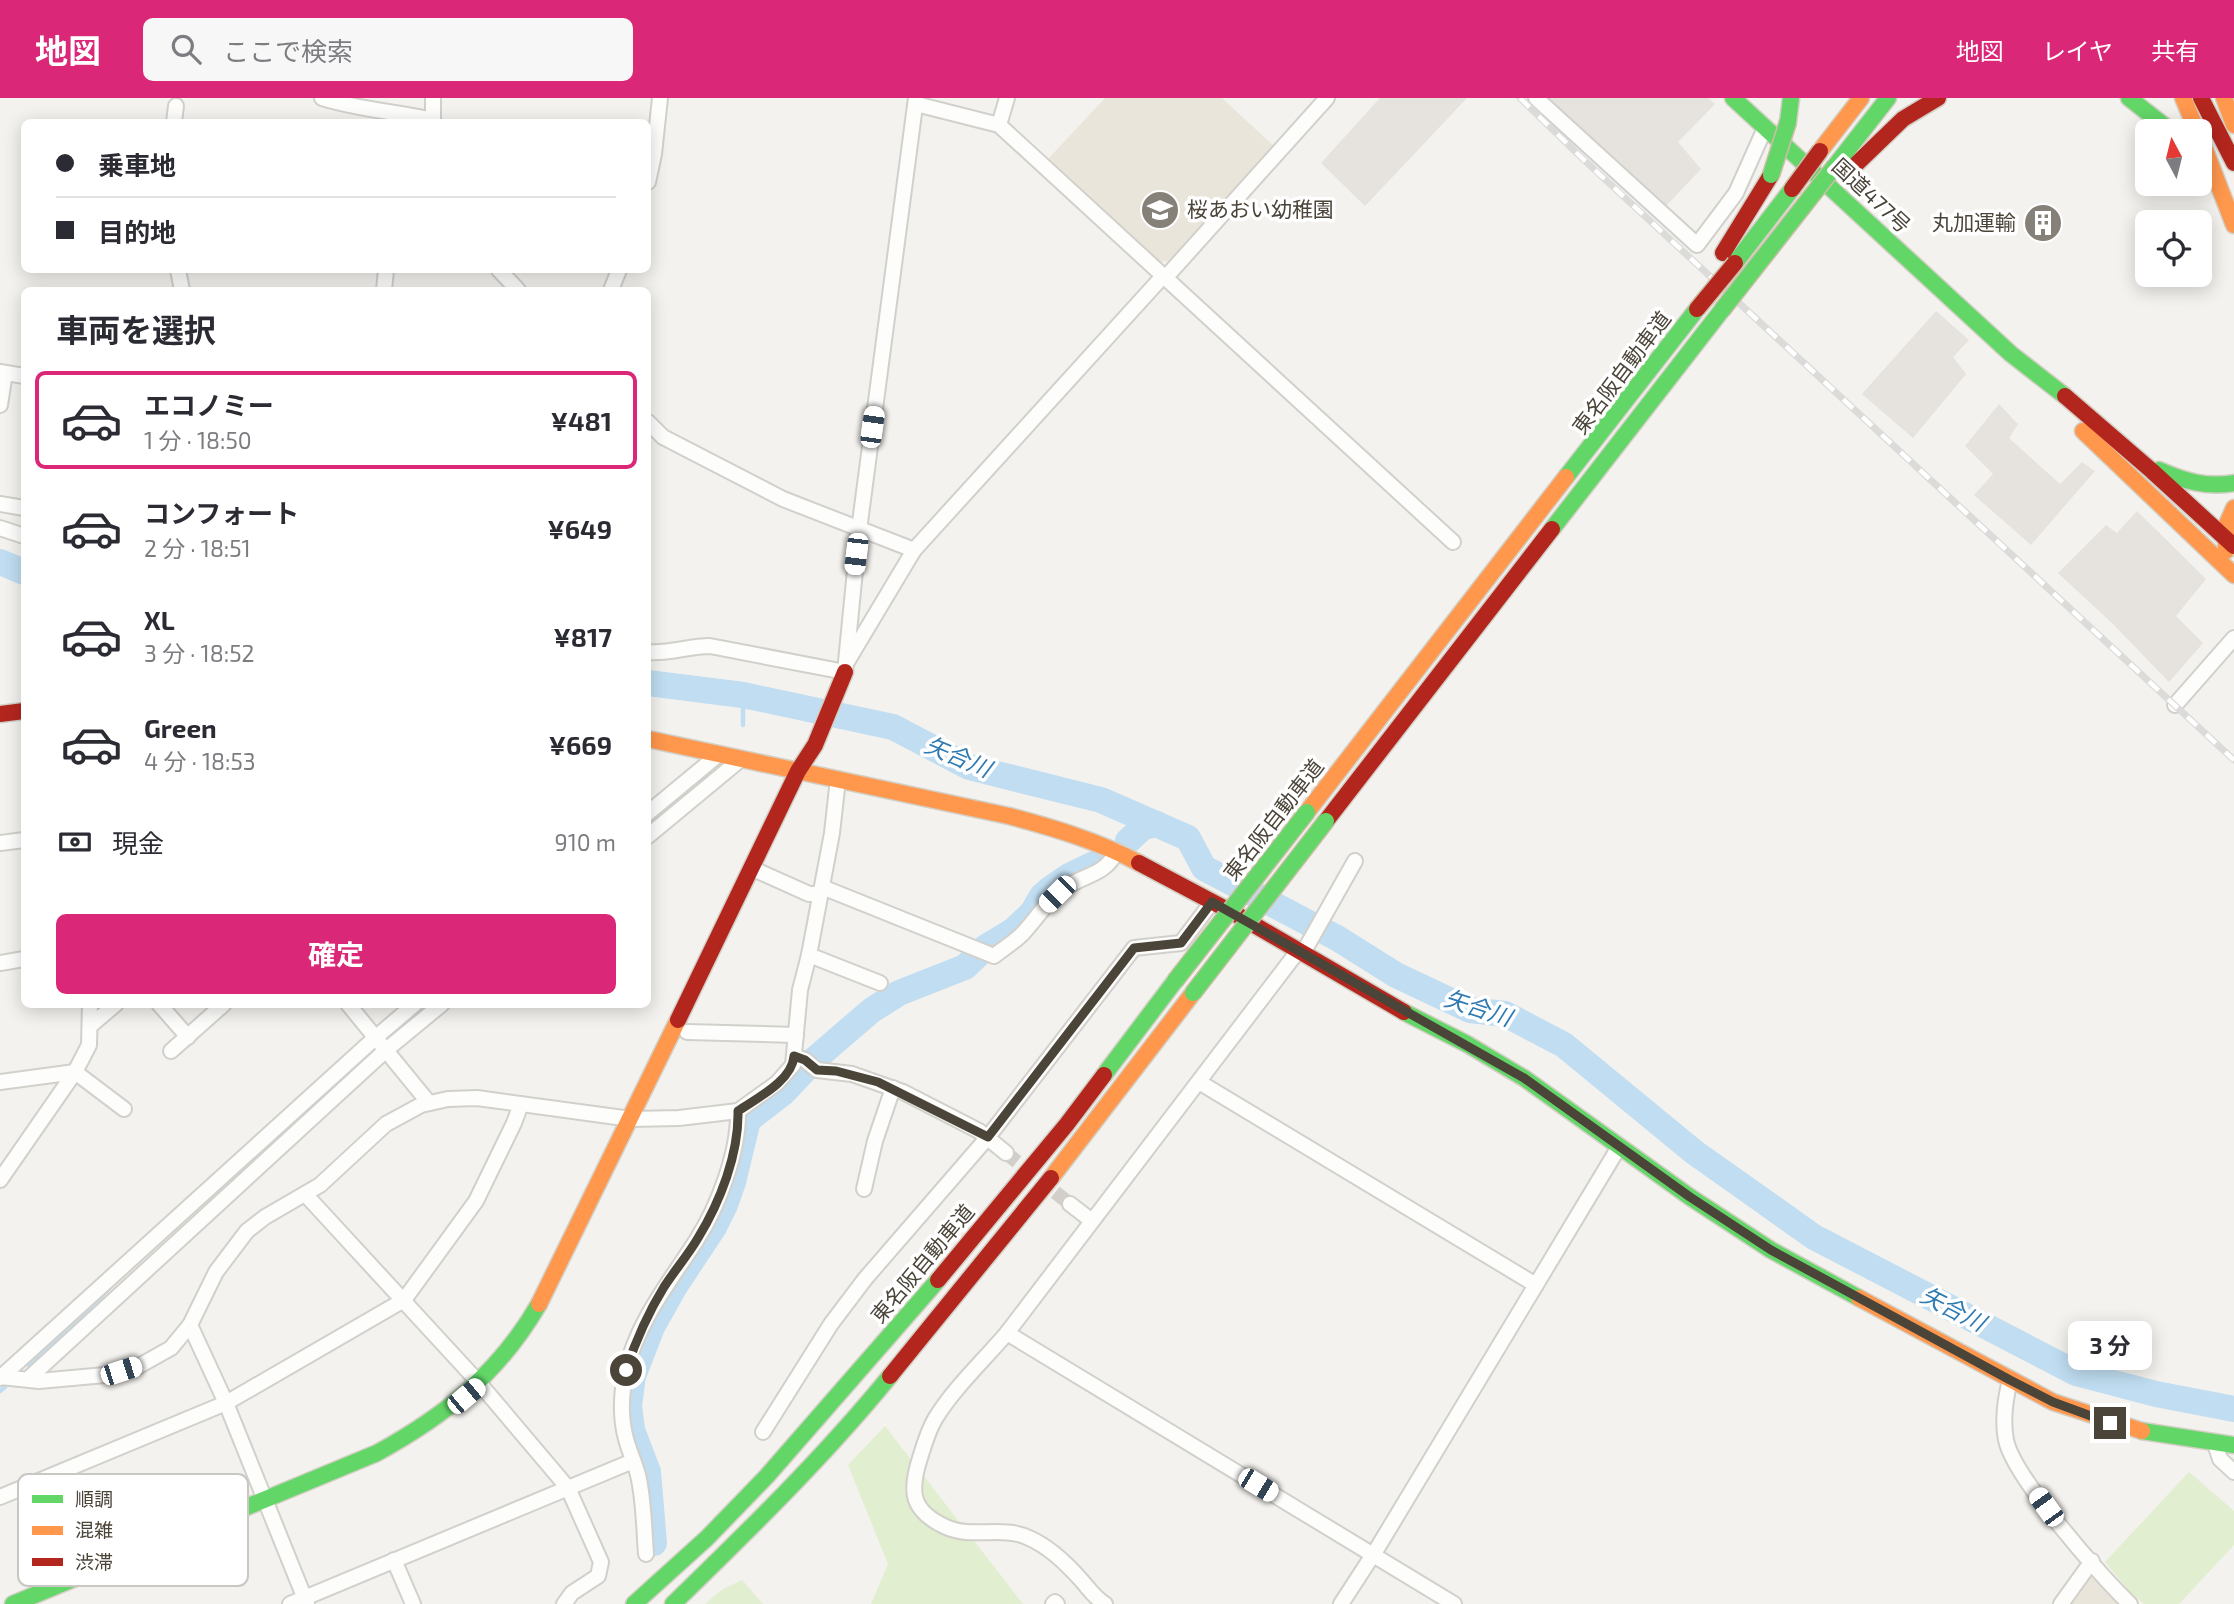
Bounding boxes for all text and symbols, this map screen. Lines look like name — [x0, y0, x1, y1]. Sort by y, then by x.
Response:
search box — [143, 18, 633, 81]
text: 地図 — [35, 30, 101, 70]
icon: search — [167, 30, 205, 68]
text: ここで検索 — [223, 35, 353, 66]
text: 地図 — [1956, 36, 2004, 65]
text: レイヤ — [2042, 36, 2113, 65]
text: 共有 — [2151, 36, 2199, 65]
north arrow — [2135, 119, 2212, 196]
map controls — [2135, 119, 2212, 287]
text: 乗車地 — [98, 149, 176, 180]
street label: 国道477号 — [1828, 153, 1916, 237]
school or university icon: 桜あおい幼稚園 — [1139, 189, 1181, 231]
place label: 桜あおい幼稚園 — [1187, 196, 1334, 221]
building icon: 丸加運輸 — [2022, 202, 2064, 244]
place label: 丸加運輸 — [1932, 209, 2016, 234]
button: locate — [2135, 210, 2212, 287]
text: 目的地 — [98, 216, 176, 247]
street label: 東名阪自動車道 — [1567, 306, 1675, 438]
text: 車両を選択 — [56, 310, 216, 348]
icon: car — [60, 389, 123, 452]
text: エコノミー — [144, 389, 274, 420]
text: ¥481 — [551, 405, 612, 436]
car — [859, 405, 886, 449]
text: 1 分 · 18:50 — [144, 426, 252, 454]
icon: car — [60, 497, 123, 560]
text: コンフォート — [144, 497, 299, 528]
text: ¥649 — [547, 513, 612, 544]
car — [844, 532, 869, 576]
text: 2 分 · 18:51 — [144, 534, 251, 562]
text: XL — [144, 604, 175, 635]
icon: car — [60, 605, 123, 668]
text: ¥817 — [554, 621, 612, 652]
text: 3 分 · 18:52 — [144, 639, 254, 667]
text: Green — [144, 712, 217, 743]
icon: car — [60, 713, 123, 776]
text: ¥669 — [549, 729, 612, 760]
water label: 矢合川 — [921, 730, 998, 784]
text: 4 分 · 18:53 — [144, 747, 256, 775]
street label: 東名阪自動車道 — [1218, 753, 1328, 885]
icon: cash — [56, 823, 94, 861]
text: 現金 — [112, 827, 164, 858]
text: 910 m — [555, 828, 616, 856]
car — [1035, 872, 1080, 916]
button: 確定 — [56, 914, 616, 994]
water label: 矢合川 — [1441, 983, 1518, 1032]
street label: 東名阪自動車道 — [865, 1199, 979, 1327]
water label: 矢合川 — [1916, 1280, 1993, 1338]
callout: 3 分 — [2068, 1322, 2152, 1370]
text: 3 分 — [2089, 1331, 2131, 1359]
route start — [610, 1354, 642, 1386]
car — [98, 1355, 145, 1387]
car — [444, 1374, 489, 1418]
route end — [2094, 1407, 2126, 1439]
car — [1235, 1465, 1282, 1505]
legend — [18, 1474, 248, 1586]
car — [2026, 1484, 2067, 1530]
text: 順調 — [75, 1487, 113, 1510]
text: 混雑 — [75, 1518, 113, 1541]
text: 渋滞 — [75, 1550, 113, 1573]

